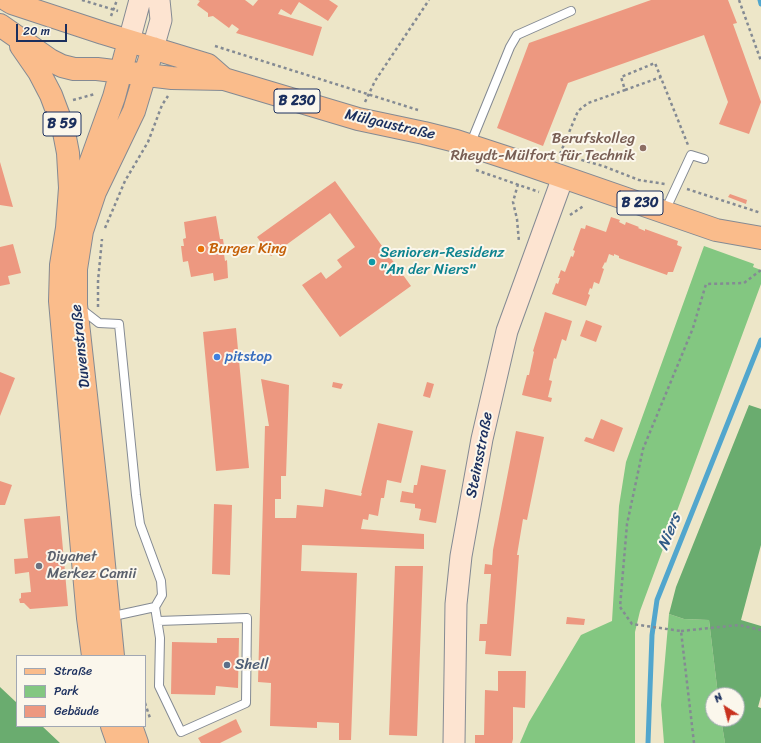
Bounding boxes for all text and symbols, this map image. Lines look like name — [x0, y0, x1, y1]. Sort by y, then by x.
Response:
scale bar — [18, 16, 69, 42]
text: 20 m — [23, 20, 50, 42]
road number: B 230 — [274, 89, 320, 113]
street label: Mülgaustraße — [343, 106, 437, 144]
road number: B 59 — [43, 112, 81, 136]
place label: Berufskolleg Rheydt-Mülfort für Technik — [451, 130, 635, 165]
marker: Berufskolleg Rheydt-Mülfort für Technik — [638, 143, 648, 153]
road number: B 230 — [617, 191, 663, 215]
place label: Burger King — [209, 240, 287, 258]
marker: Burger King — [196, 244, 206, 254]
place label: Senioren-Residenz "An der Niers" — [380, 244, 504, 279]
marker: Senioren-Residenz "An der Niers" — [367, 257, 377, 267]
street label: Duvenstraße — [68, 303, 94, 389]
place label: pitstop — [225, 348, 272, 366]
marker: pitstop — [212, 352, 222, 362]
street label: Steinsstraße — [463, 410, 497, 500]
water label: Niers — [654, 511, 686, 553]
place label: Diyanet Merkez Camii — [47, 548, 136, 583]
marker: Diyanet Merkez Camii — [34, 561, 44, 571]
legend — [16, 655, 146, 727]
place label: Shell — [235, 656, 269, 674]
text: Straße — [54, 660, 92, 682]
marker: Shell — [222, 660, 232, 670]
text: Park — [54, 680, 79, 702]
north arrow — [705, 687, 745, 727]
text: N — [710, 688, 727, 708]
text: Gebäude — [54, 700, 99, 722]

